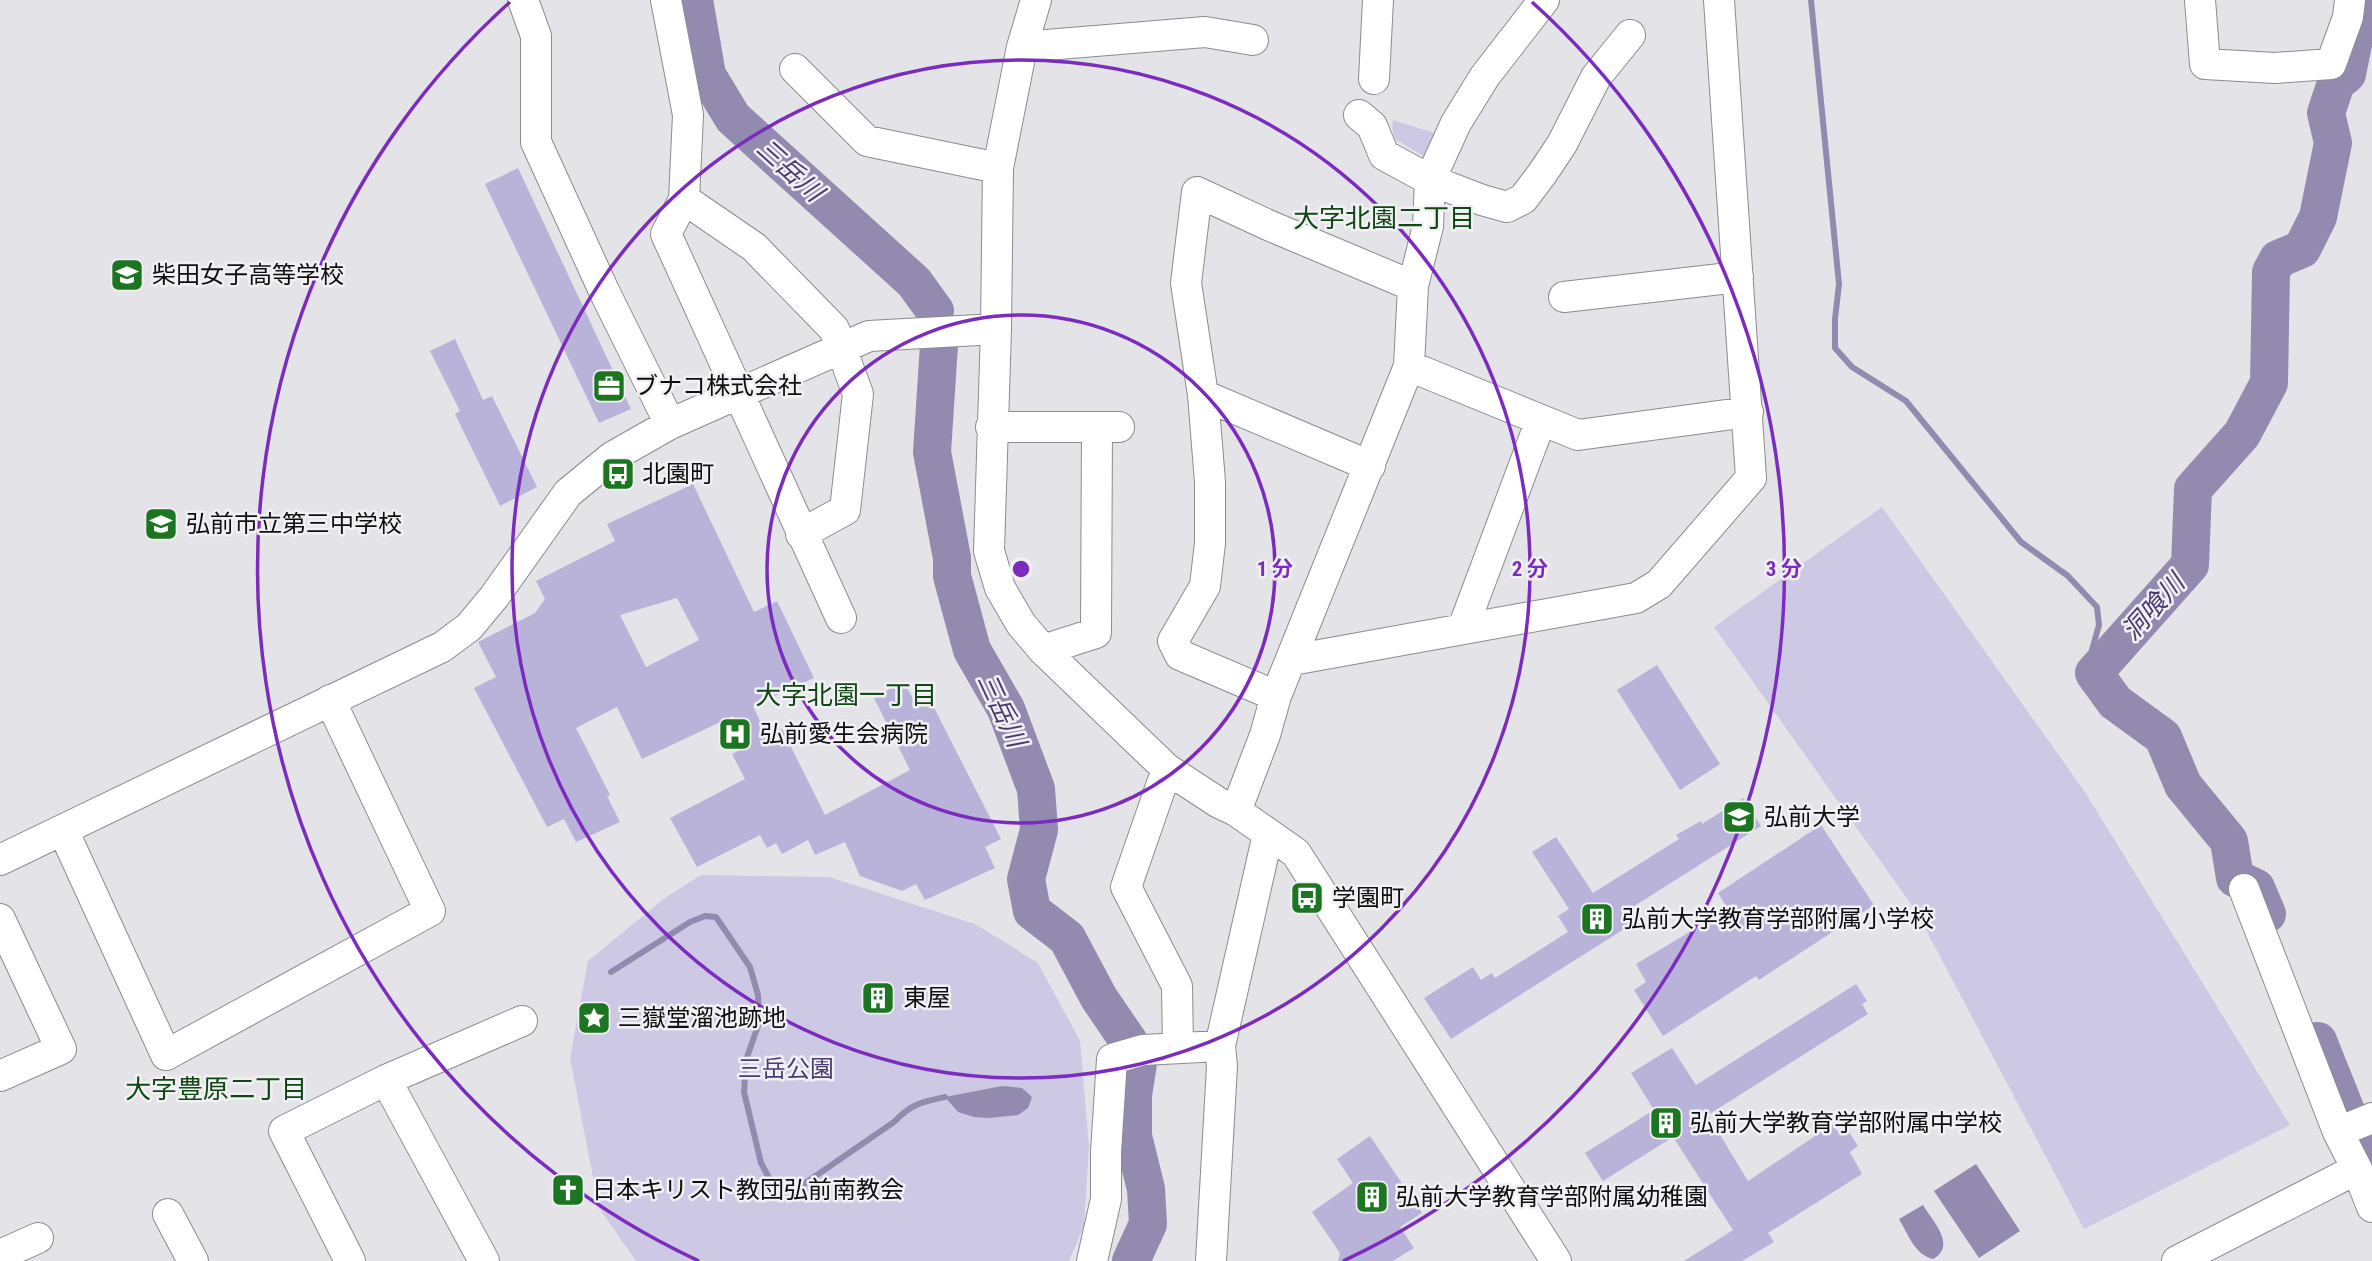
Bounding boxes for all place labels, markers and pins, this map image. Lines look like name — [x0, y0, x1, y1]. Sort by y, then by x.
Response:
school or university icon: 柴田女子高等学校 — [108, 256, 146, 294]
place label: 柴田女子高等学校 — [152, 261, 344, 289]
office icon: ブナコ株式会社 — [590, 367, 628, 405]
place label: ブナコ株式会社 — [634, 372, 802, 400]
bus stop icon: 北園町 — [599, 455, 637, 493]
place label: 北園町 — [642, 460, 714, 488]
school or university icon: 弘前市立第三中学校 — [142, 505, 180, 543]
place label: 弘前市立第三中学校 — [186, 510, 402, 538]
centre of rings — [1009, 557, 1033, 581]
hospital icon: 弘前愛生会病院 — [716, 715, 754, 753]
place label: 弘前愛生会病院 — [760, 720, 928, 748]
school or university icon: 弘前大学 — [1720, 798, 1758, 836]
place label: 弘前大学 — [1764, 803, 1860, 831]
bus stop icon: 学園町 — [1288, 879, 1326, 917]
place label: 学園町 — [1332, 884, 1404, 912]
building icon: 弘前大学教育学部附属小学校 — [1578, 900, 1616, 938]
place label: 弘前大学教育学部附属小学校 — [1622, 905, 1934, 933]
building icon: 東屋 — [859, 979, 897, 1017]
place label: 東屋 — [903, 984, 951, 1012]
place icon: 三嶽堂溜池跡地 — [575, 999, 613, 1037]
place label: 三嶽堂溜池跡地 — [618, 1004, 786, 1032]
building icon: 弘前大学教育学部附属中学校 — [1647, 1104, 1685, 1142]
place label: 弘前大学教育学部附属中学校 — [1690, 1109, 2002, 1137]
church icon: 日本キリスト教団弘前南教会 — [549, 1171, 587, 1209]
place label: 日本キリスト教団弘前南教会 — [592, 1176, 904, 1204]
building icon: 弘前大学教育学部附属幼稚園 — [1353, 1178, 1391, 1216]
place label: 弘前大学教育学部附属幼稚園 — [1396, 1183, 1708, 1211]

